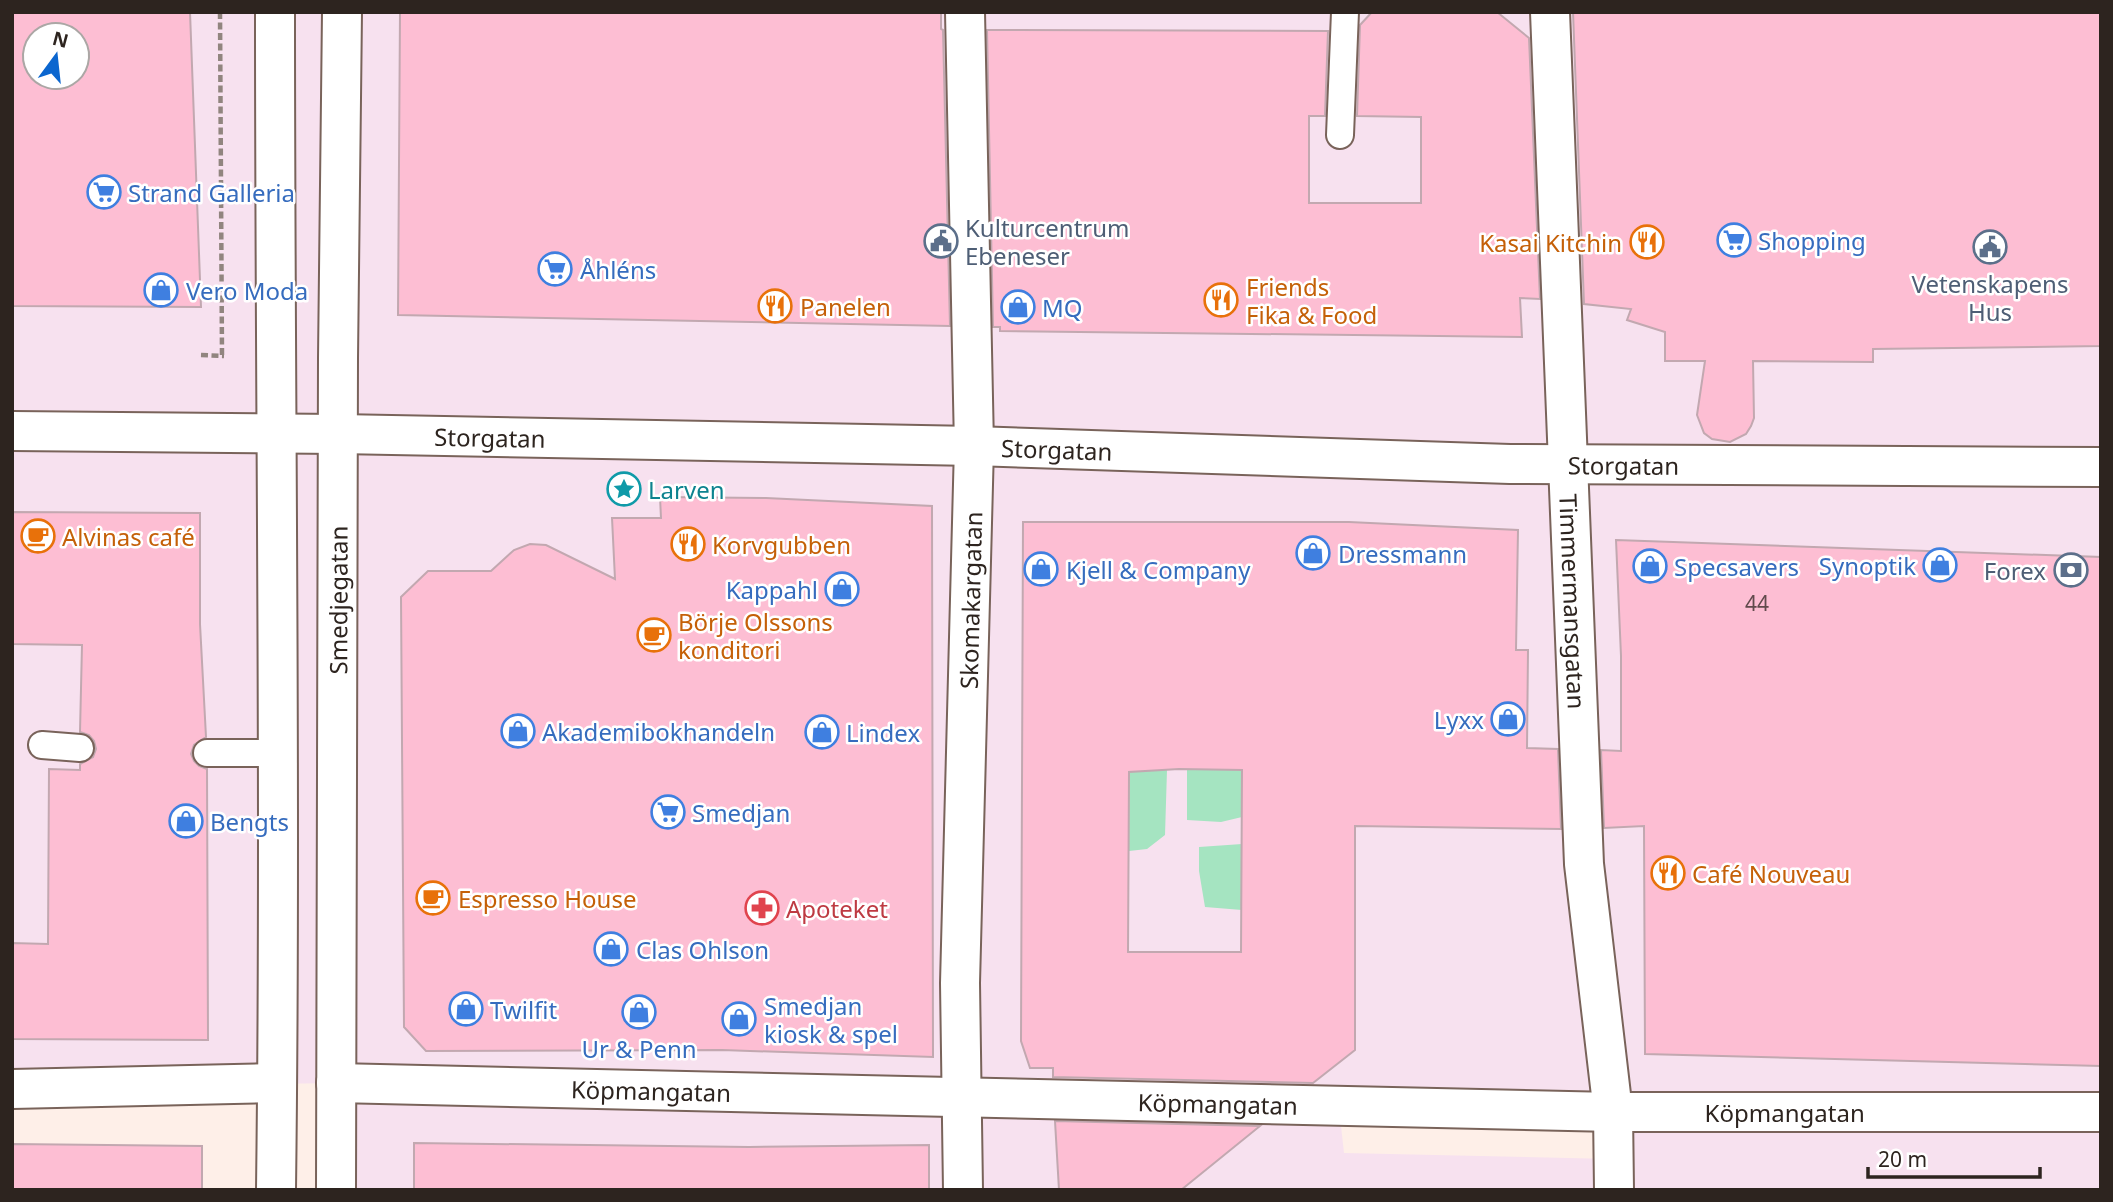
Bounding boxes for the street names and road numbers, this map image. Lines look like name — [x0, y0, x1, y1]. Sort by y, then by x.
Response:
street label: Storgatan — [434, 419, 546, 454]
street label: Storgatan — [1001, 430, 1113, 467]
street label: Storgatan — [1568, 448, 1679, 481]
street label: Timmermansgatan — [1553, 493, 1594, 710]
street label: Skomakargatan — [951, 511, 989, 689]
street label: Smedjegatan — [321, 526, 354, 675]
street label: Köpmangatan — [570, 1072, 731, 1108]
street label: Köpmangatan — [1137, 1085, 1298, 1121]
street label: Köpmangatan — [1705, 1096, 1865, 1129]

